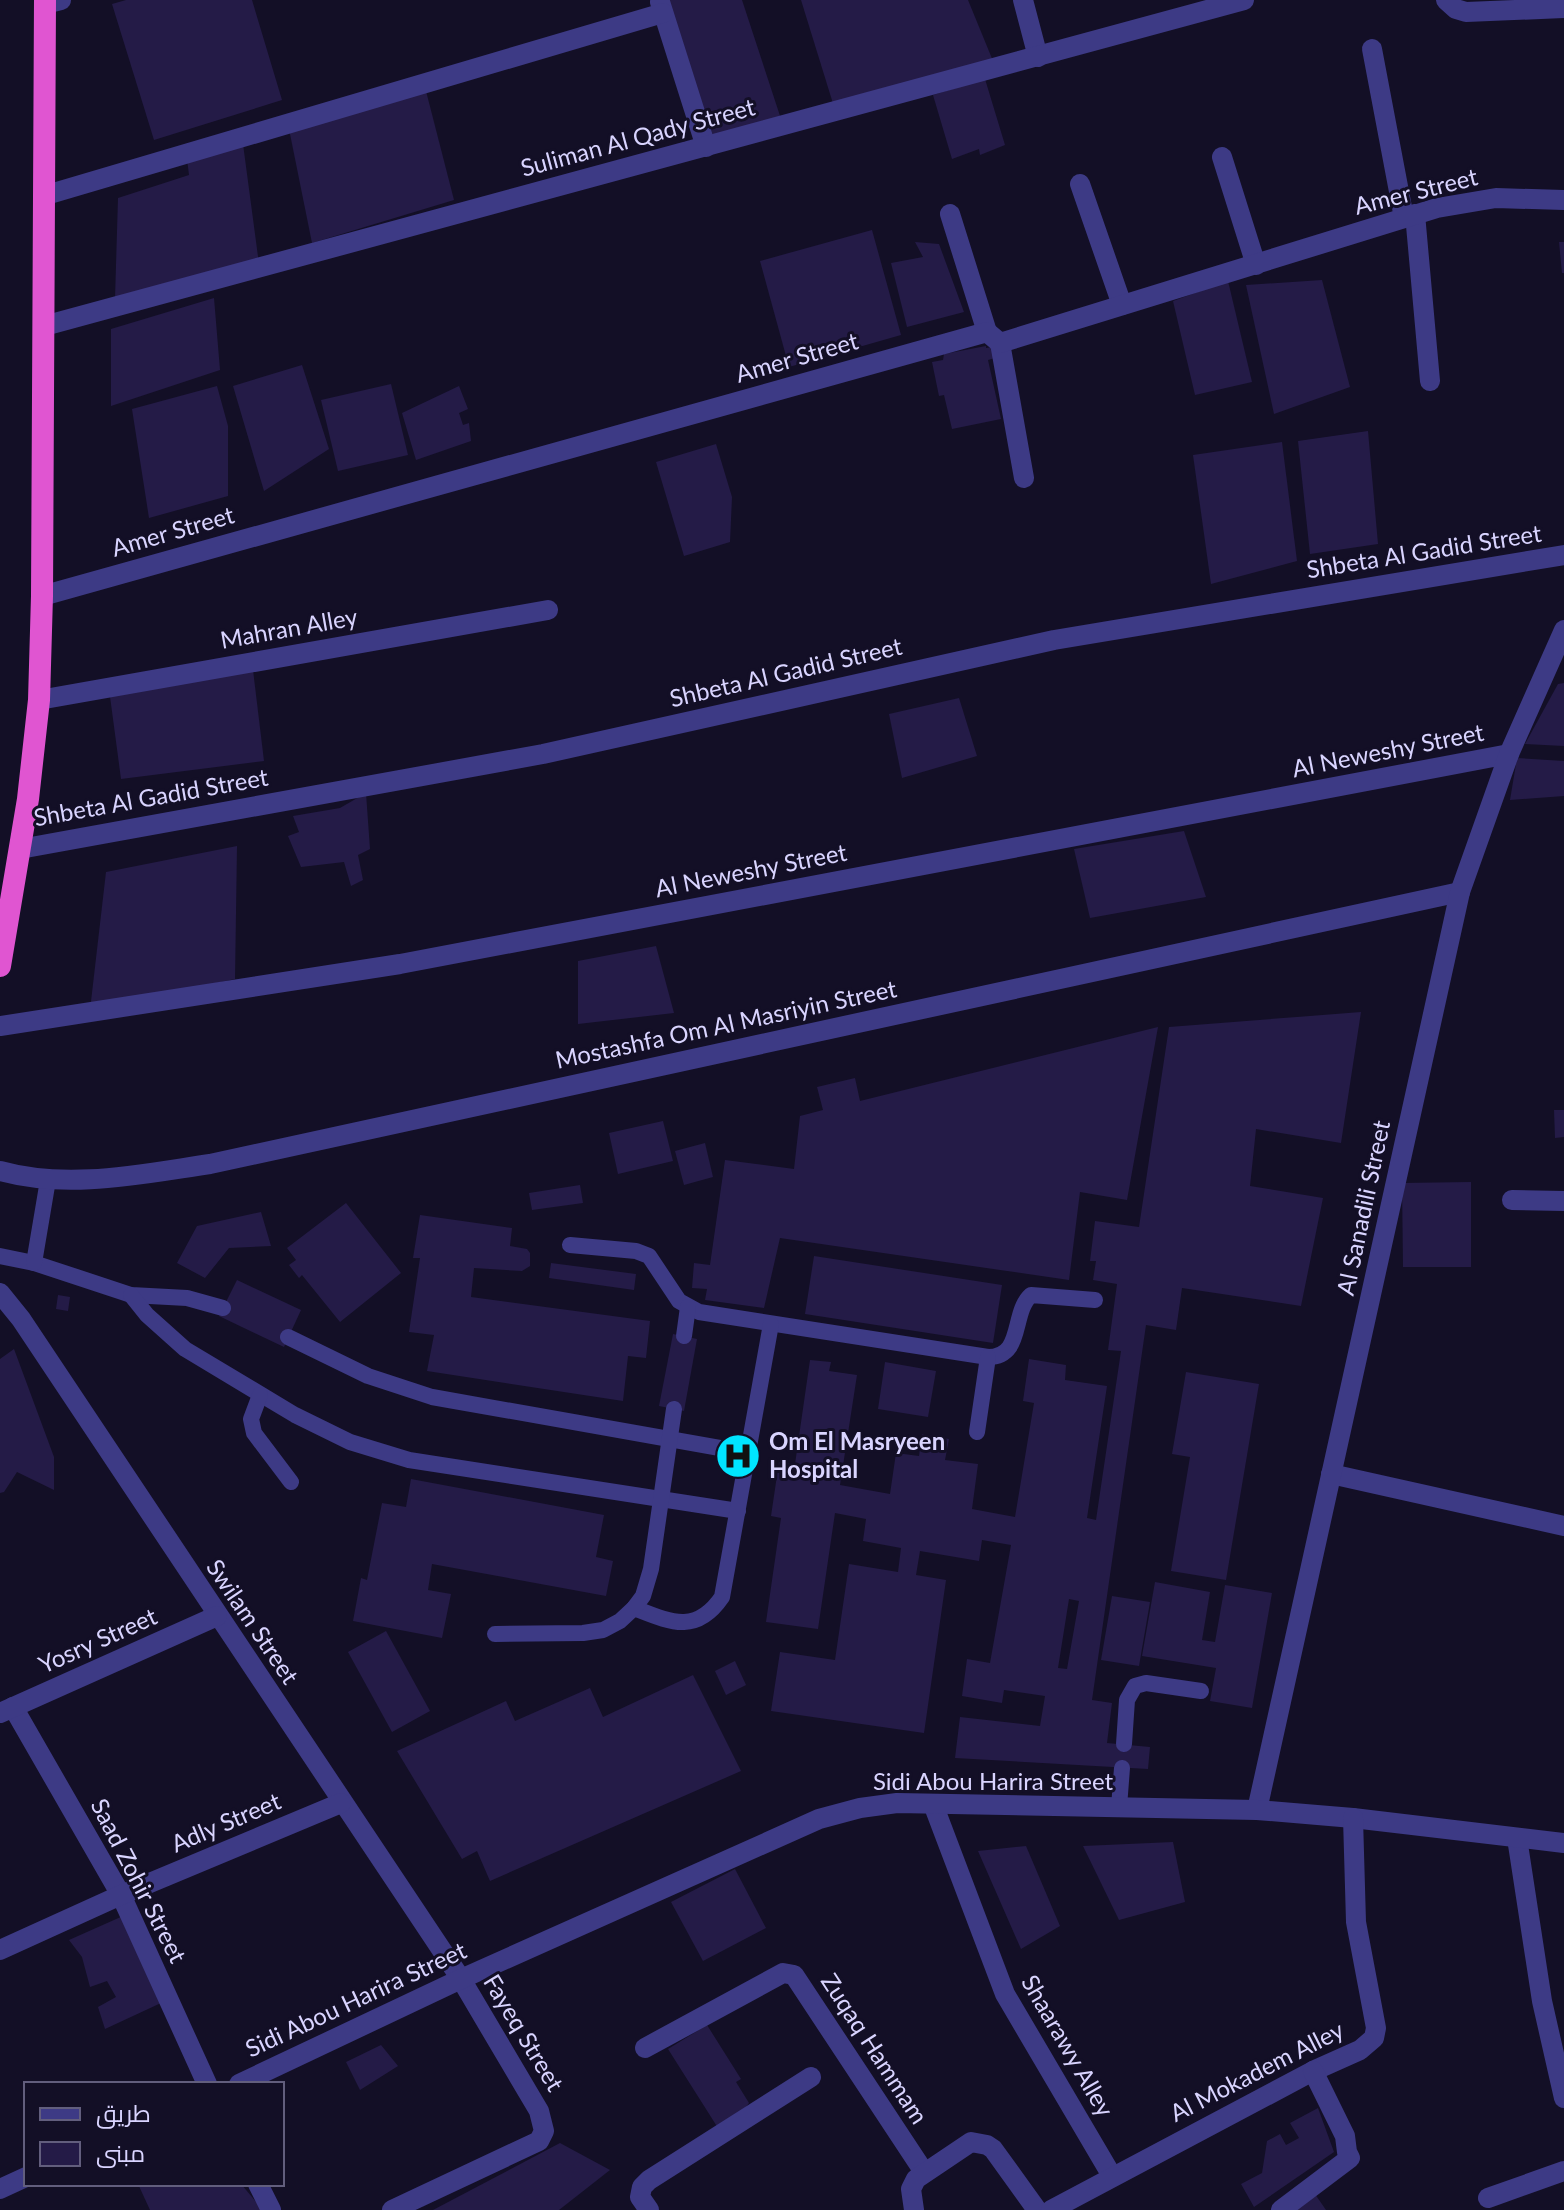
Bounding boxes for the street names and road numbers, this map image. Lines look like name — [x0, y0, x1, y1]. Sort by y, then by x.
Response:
street label: Suliman Al Qady Street — [517, 91, 758, 182]
street label: Amer Street — [1351, 161, 1481, 220]
street label: Amer Street — [732, 325, 862, 388]
street label: Amer Street — [108, 499, 238, 562]
street label: Shbeta Al Gadid Street — [1304, 518, 1544, 583]
street label: Mahran Alley — [218, 601, 360, 654]
street label: Shbeta Al Gadid Street — [667, 631, 905, 712]
street label: Al Neweshy Street — [1289, 717, 1486, 782]
street label: Shbeta Al Gadid Street — [31, 762, 271, 831]
street label: Al Neweshy Street — [652, 837, 849, 902]
street label: Mostashfa Om Al Masriyin Street — [552, 973, 899, 1074]
street label: Al Sanadili Street — [1330, 1117, 1395, 1298]
street label: Swilam Street — [201, 1553, 306, 1689]
street label: Yosry Street — [34, 1601, 161, 1679]
street label: Sidi Abou Harira Street — [873, 1766, 1113, 1795]
street label: Adly Street — [166, 1785, 285, 1858]
street label: Saad Zohir Street — [85, 1793, 193, 1968]
street label: Sidi Abou Harira Street — [240, 1935, 471, 2063]
street label: Zuqaq Hammam — [816, 1968, 935, 2129]
street label: Fayeq Street — [478, 1969, 571, 2096]
street label: Shaarawy Alley — [1016, 1969, 1121, 2122]
street label: Al Mokadem Alley — [1165, 2014, 1349, 2127]

